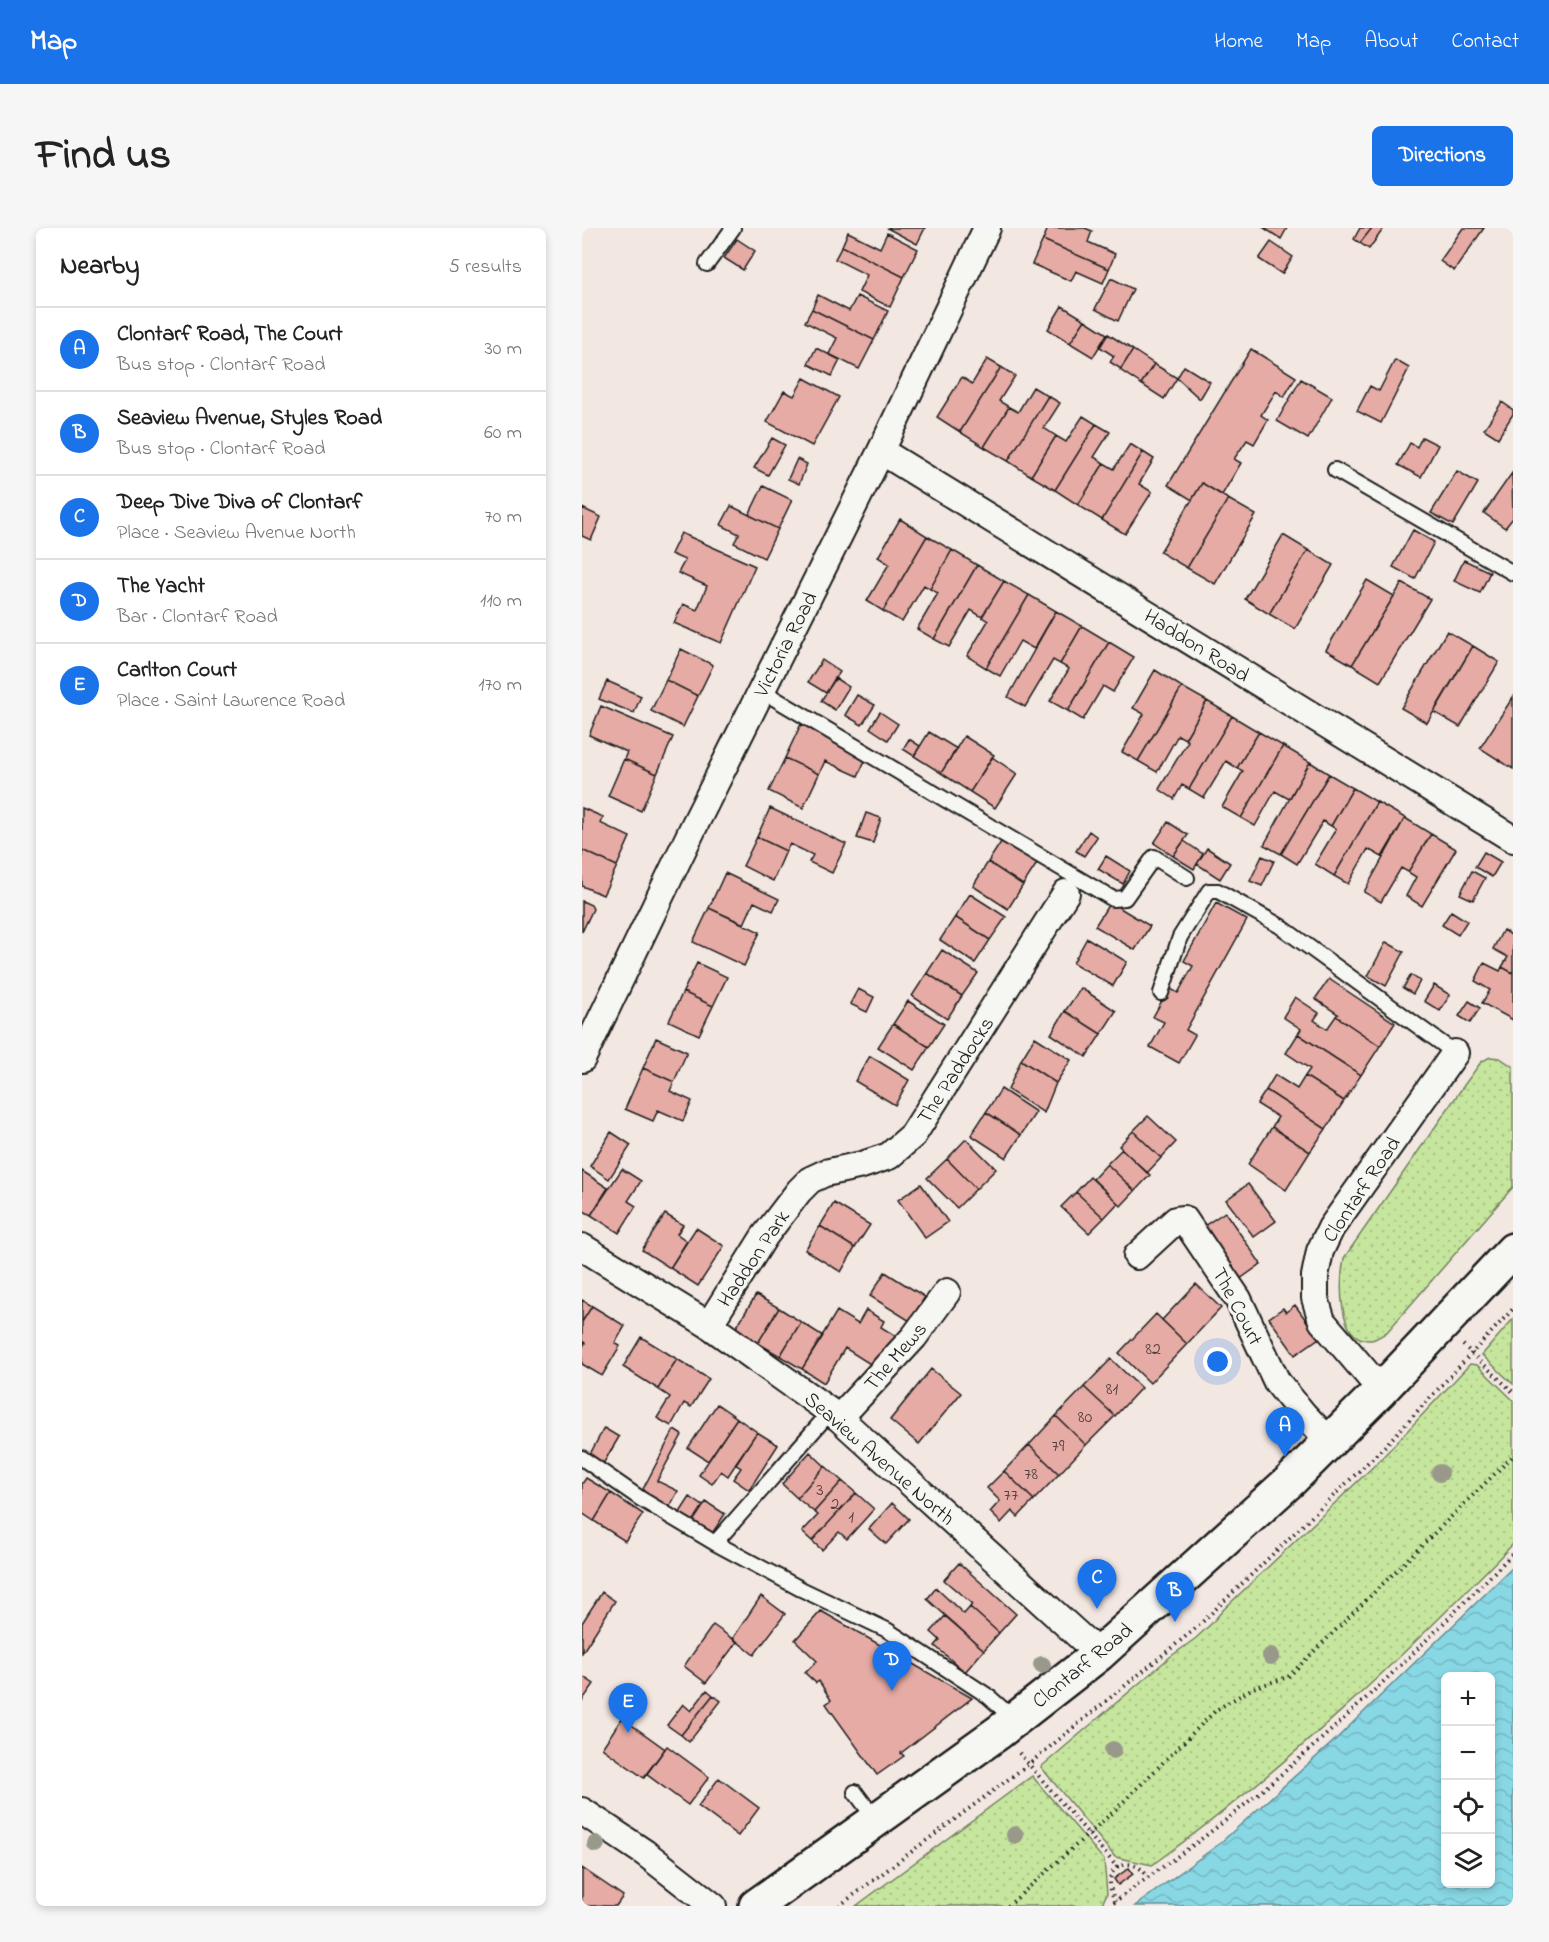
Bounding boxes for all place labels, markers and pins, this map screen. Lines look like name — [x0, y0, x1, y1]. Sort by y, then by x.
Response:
pin: A — [1266, 1408, 1304, 1457]
pin: C — [1078, 1560, 1116, 1609]
pin: B — [1156, 1572, 1194, 1622]
pin: D — [872, 1642, 912, 1691]
pin: E — [608, 1684, 648, 1733]

